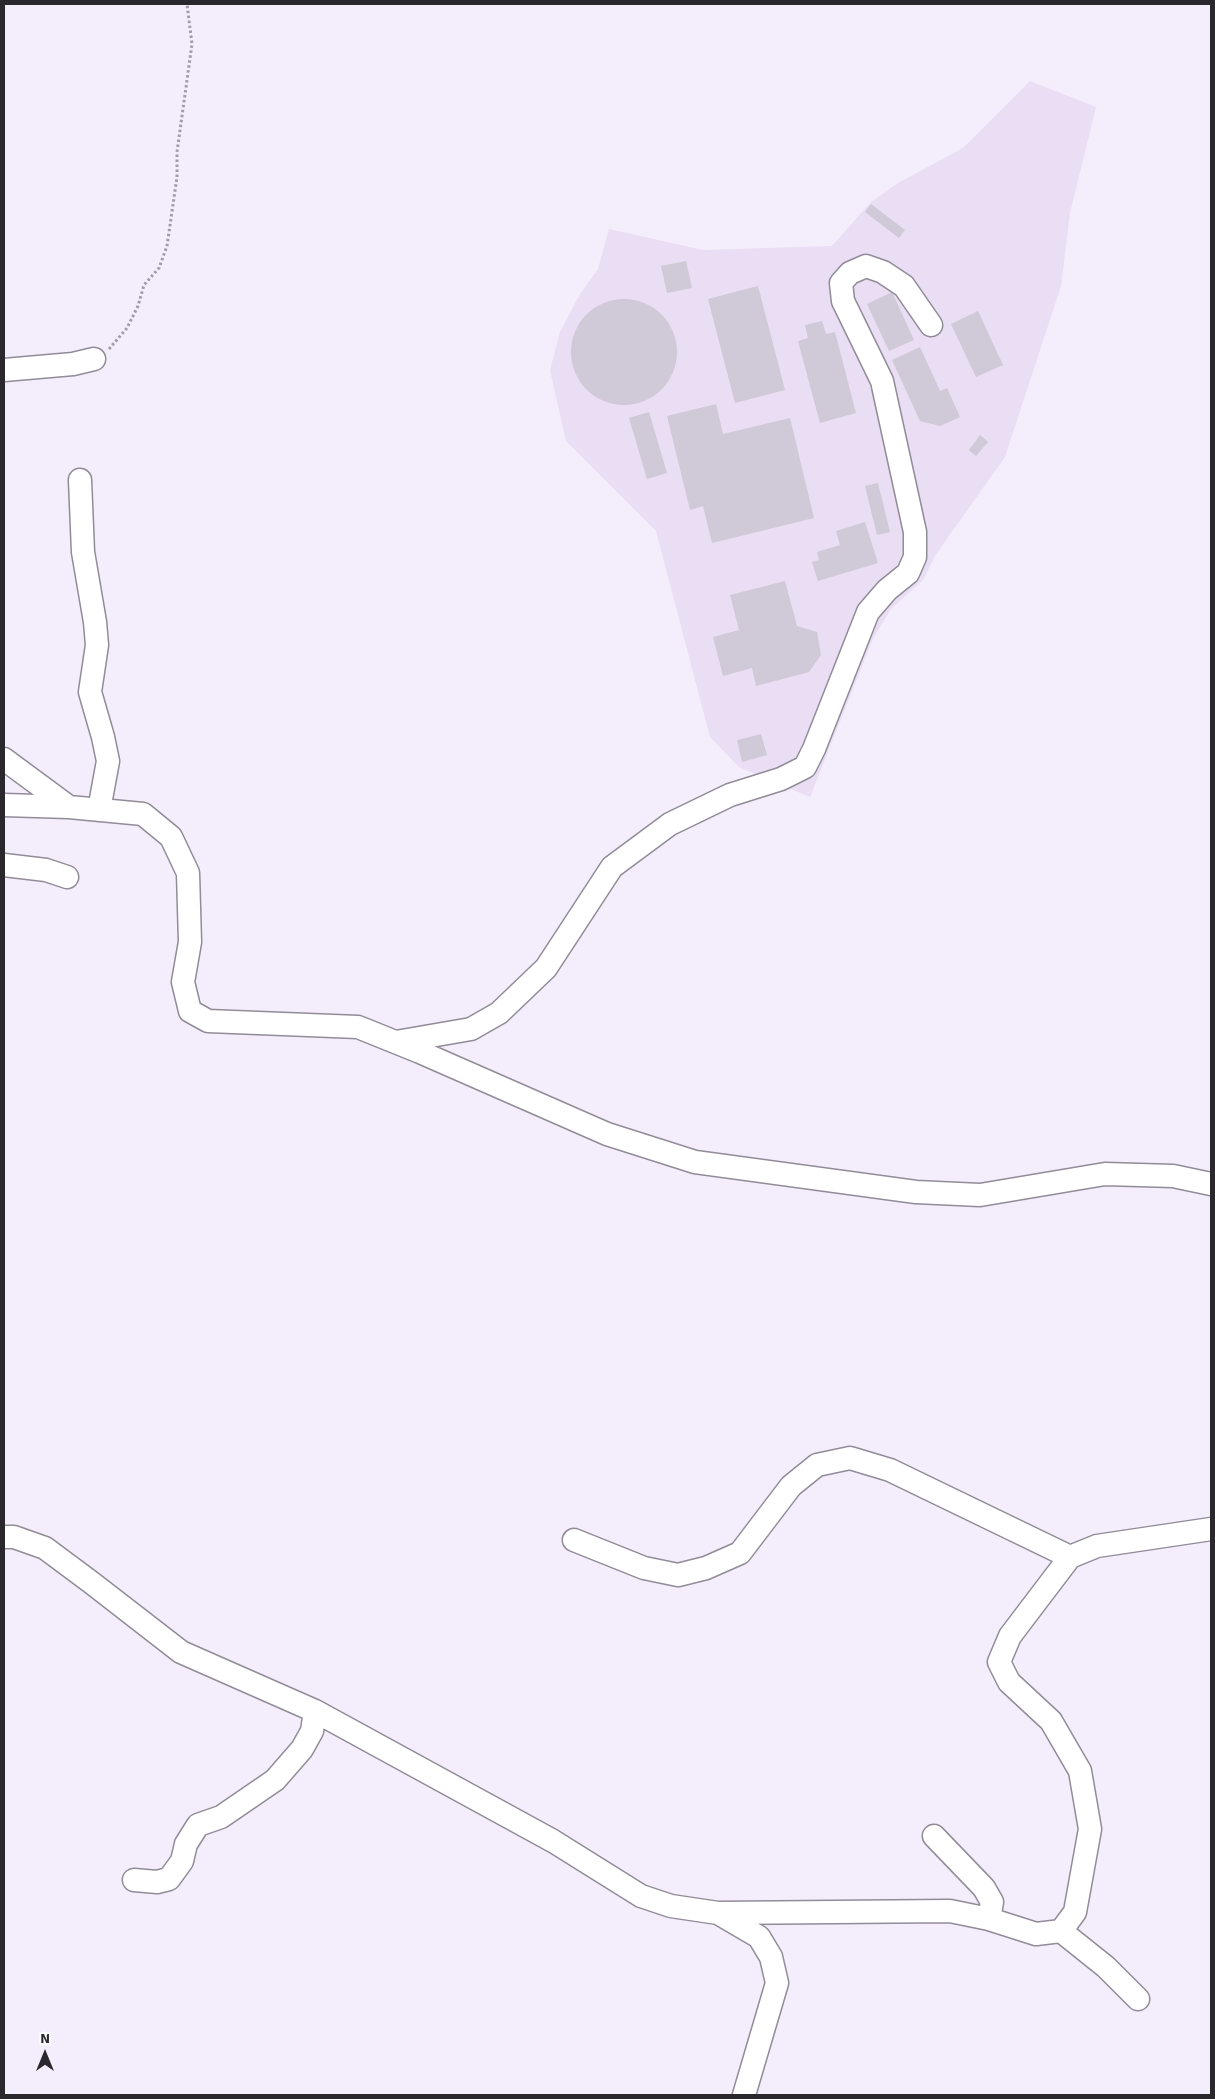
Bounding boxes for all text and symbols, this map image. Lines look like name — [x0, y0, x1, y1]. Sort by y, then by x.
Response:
north arrow — [20, 2029, 70, 2079]
text: N — [40, 2030, 50, 2047]

